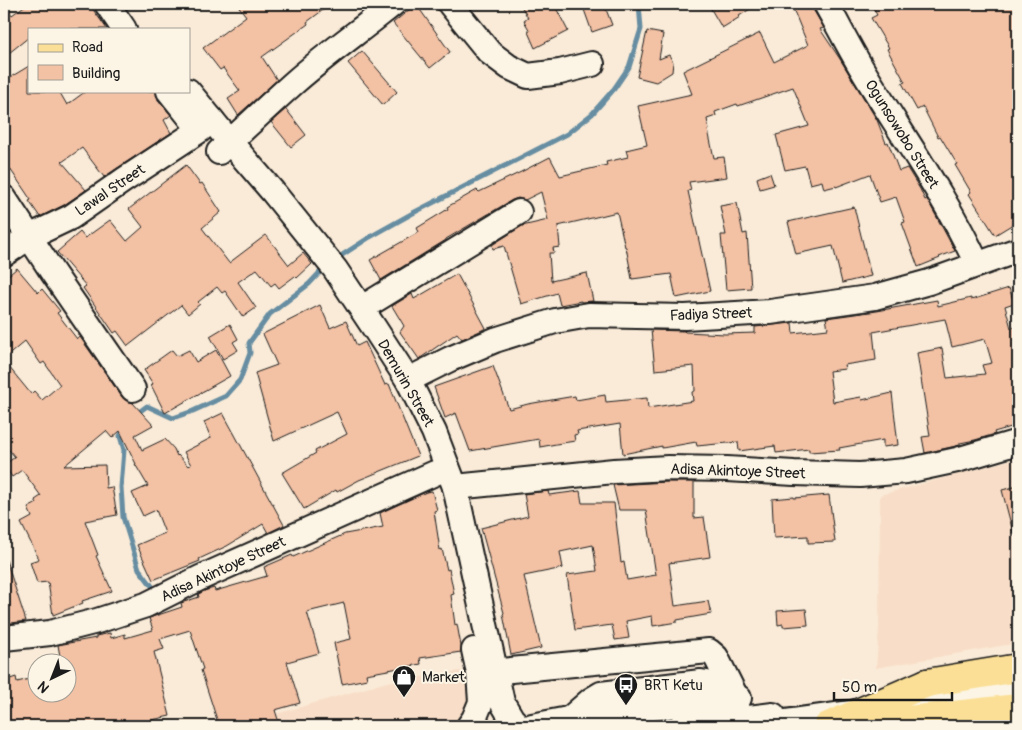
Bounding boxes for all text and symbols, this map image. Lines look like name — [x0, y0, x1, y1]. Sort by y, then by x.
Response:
legend — [28, 28, 190, 92]
text: Road — [72, 38, 103, 57]
text: Building — [72, 64, 120, 83]
street label: Ogunsowobo Street — [860, 76, 943, 193]
street label: Lawal Street — [72, 160, 150, 221]
street label: Fadiya Street — [669, 304, 753, 325]
street label: Demurin Street — [373, 336, 439, 431]
street label: Adisa Akintoye Street — [670, 460, 807, 483]
street label: Adisa Akintoye Street — [158, 532, 289, 607]
north arrow — [28, 652, 78, 702]
shop icon: Market — [391, 664, 417, 698]
place label: Market — [422, 668, 466, 687]
scale bar — [834, 670, 952, 702]
bus stop icon: BRT Ketu — [613, 672, 639, 706]
place label: BRT Ketu — [644, 676, 703, 695]
text: N — [34, 678, 53, 697]
text: 50 m — [842, 678, 877, 697]

